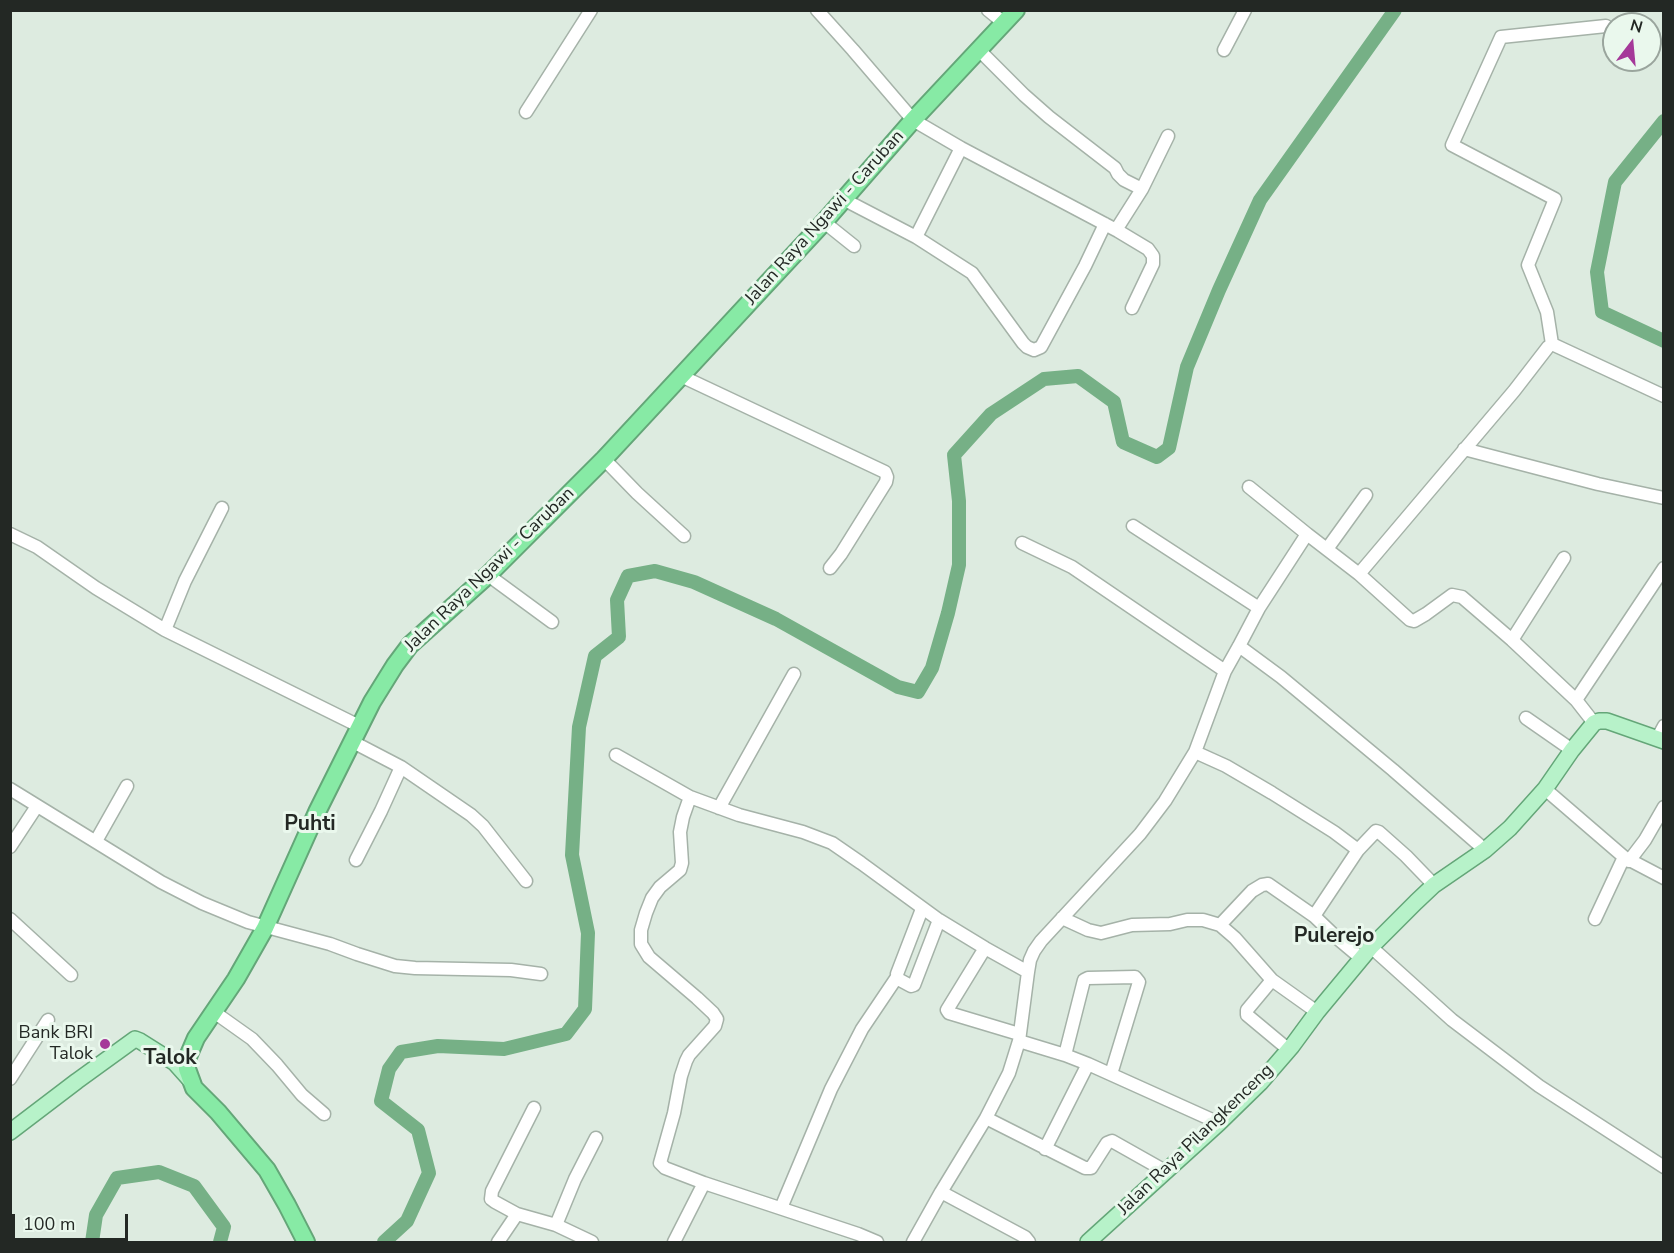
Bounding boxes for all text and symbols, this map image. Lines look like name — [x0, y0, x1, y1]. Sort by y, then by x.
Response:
north arrow — [1602, 12, 1662, 72]
text: N — [1628, 14, 1645, 39]
street label: Jalan Raya Ngawi - Caruban — [741, 126, 909, 310]
street label: Jalan Raya Ngawi - Caruban — [401, 483, 579, 657]
district label: Puhti — [284, 812, 336, 838]
district label: Pulerejo — [1294, 924, 1374, 950]
place label: Bank BRI Talok — [19, 1023, 93, 1066]
marker: Bank BRI Talok — [98, 1037, 112, 1051]
district label: Talok — [144, 1046, 196, 1072]
street label: Jalan Raya Pilangkenceng — [1114, 1060, 1278, 1220]
scale bar — [15, 1202, 130, 1240]
text: 100 m — [23, 1212, 75, 1236]

